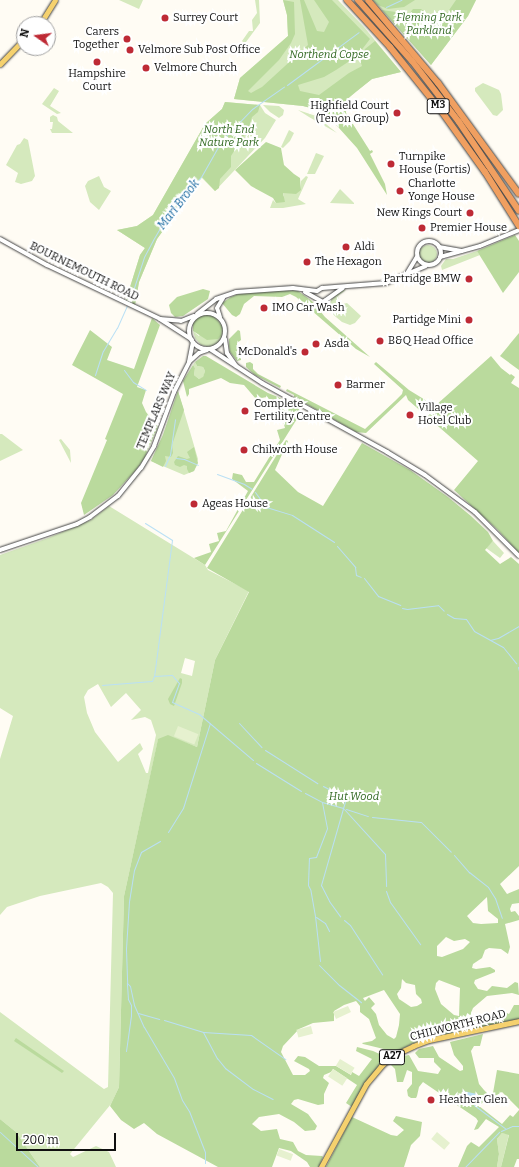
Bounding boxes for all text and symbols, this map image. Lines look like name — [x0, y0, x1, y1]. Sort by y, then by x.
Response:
place label: Surrey Court — [173, 11, 238, 25]
park label: Fleming Park Parkland — [396, 12, 462, 38]
marker: Surrey Court — [160, 13, 170, 23]
north arrow — [16, 16, 56, 56]
place label: Carers Together — [73, 26, 119, 52]
text: N — [18, 28, 32, 39]
marker: Carers Together — [122, 34, 132, 44]
place label: Velmore Sub Post Office — [138, 43, 260, 57]
marker: Velmore Sub Post Office — [125, 45, 135, 55]
park label: Northend Copse — [289, 48, 369, 62]
marker: Hampshire Court — [92, 57, 102, 67]
place label: Velmore Church — [154, 61, 237, 75]
marker: Velmore Church — [141, 63, 151, 73]
place label: Hampshire Court — [68, 68, 126, 94]
road number: M3 — [426, 98, 450, 114]
place label: Highfield Court (Tenon Group) — [310, 100, 389, 126]
marker: Highfield Court (Tenon Group) — [392, 108, 402, 118]
park label: North End Nature Park — [199, 124, 259, 150]
place label: Turnpike House (Fortis) — [399, 151, 470, 177]
marker: Turnpike House (Fortis) — [386, 159, 396, 169]
water label: Marl Brook — [155, 177, 203, 233]
place label: Charlotte Yonge House — [408, 178, 475, 204]
marker: Charlotte Yonge House — [395, 186, 405, 196]
place label: New Kings Court — [377, 206, 462, 220]
marker: New Kings Court — [465, 208, 475, 218]
place label: Premier House — [430, 221, 507, 235]
marker: Premier House — [417, 223, 427, 233]
street label: BOURNEMOUTH ROAD — [27, 240, 141, 304]
place label: Aldi — [354, 240, 375, 254]
marker: Aldi — [341, 242, 351, 252]
place label: The Hexagon — [315, 255, 382, 269]
marker: The Hexagon — [302, 257, 312, 267]
place label: Partridge BMW — [384, 272, 461, 286]
marker: Partridge BMW — [464, 274, 474, 284]
place label: IMO Car Wash — [272, 301, 344, 315]
marker: IMO Car Wash — [259, 303, 269, 313]
place label: Partidge Mini — [393, 313, 461, 327]
marker: Partidge Mini — [464, 315, 474, 325]
place label: B&Q Head Office — [388, 334, 473, 348]
marker: B&Q Head Office — [375, 336, 385, 346]
place label: Asda — [324, 337, 349, 351]
marker: Asda — [311, 339, 321, 349]
place label: McDonald's — [238, 345, 297, 359]
marker: McDonald's — [300, 347, 310, 357]
street label: TEMPLARS WAY — [135, 370, 179, 452]
place label: Barmer — [346, 378, 385, 392]
marker: Barmer — [333, 380, 343, 390]
place label: Complete Fertility Centre — [254, 398, 331, 424]
place label: Village Hotel Club — [418, 402, 471, 428]
marker: Complete Fertility Centre — [239, 405, 251, 417]
marker: Village Hotel Club — [405, 410, 415, 420]
place label: Chilworth House — [252, 443, 338, 457]
marker: Chilworth House — [239, 445, 249, 455]
place label: Ageas House — [202, 497, 268, 511]
marker: Ageas House — [189, 499, 199, 509]
park label: Hut Wood — [329, 790, 379, 804]
street label: CHILWORTH ROAD — [409, 1008, 507, 1044]
road number: A27 — [378, 1049, 406, 1065]
place label: Heather Glen — [439, 1093, 508, 1107]
marker: Heather Glen — [426, 1095, 436, 1105]
scale bar — [18, 1125, 118, 1151]
text: 200 m — [23, 1133, 59, 1147]

